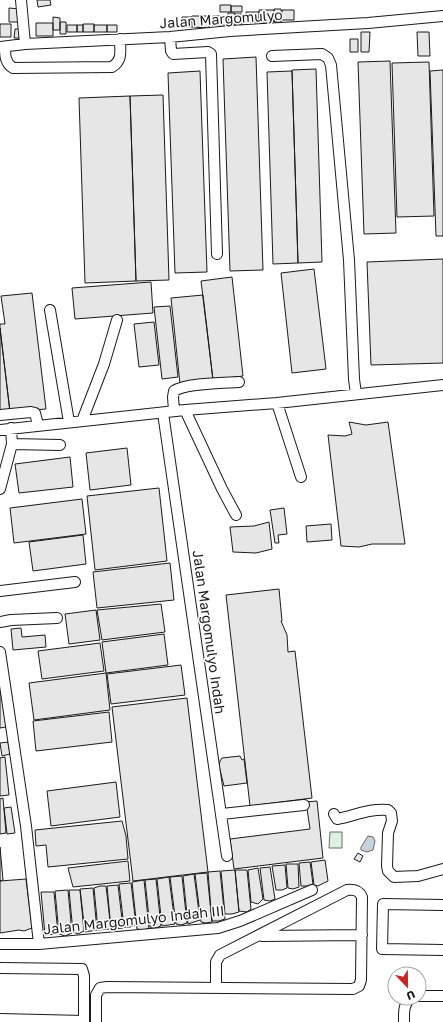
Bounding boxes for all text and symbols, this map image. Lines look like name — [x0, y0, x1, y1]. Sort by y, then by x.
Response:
street label: Jalan Margomulyo — [159, 6, 283, 31]
street label: Jalan Margomulyo Indah — [190, 549, 229, 715]
street label: Jalan Margomulyo Indah III — [43, 902, 225, 937]
north arrow — [387, 966, 427, 1006]
text: U — [405, 988, 417, 1003]

